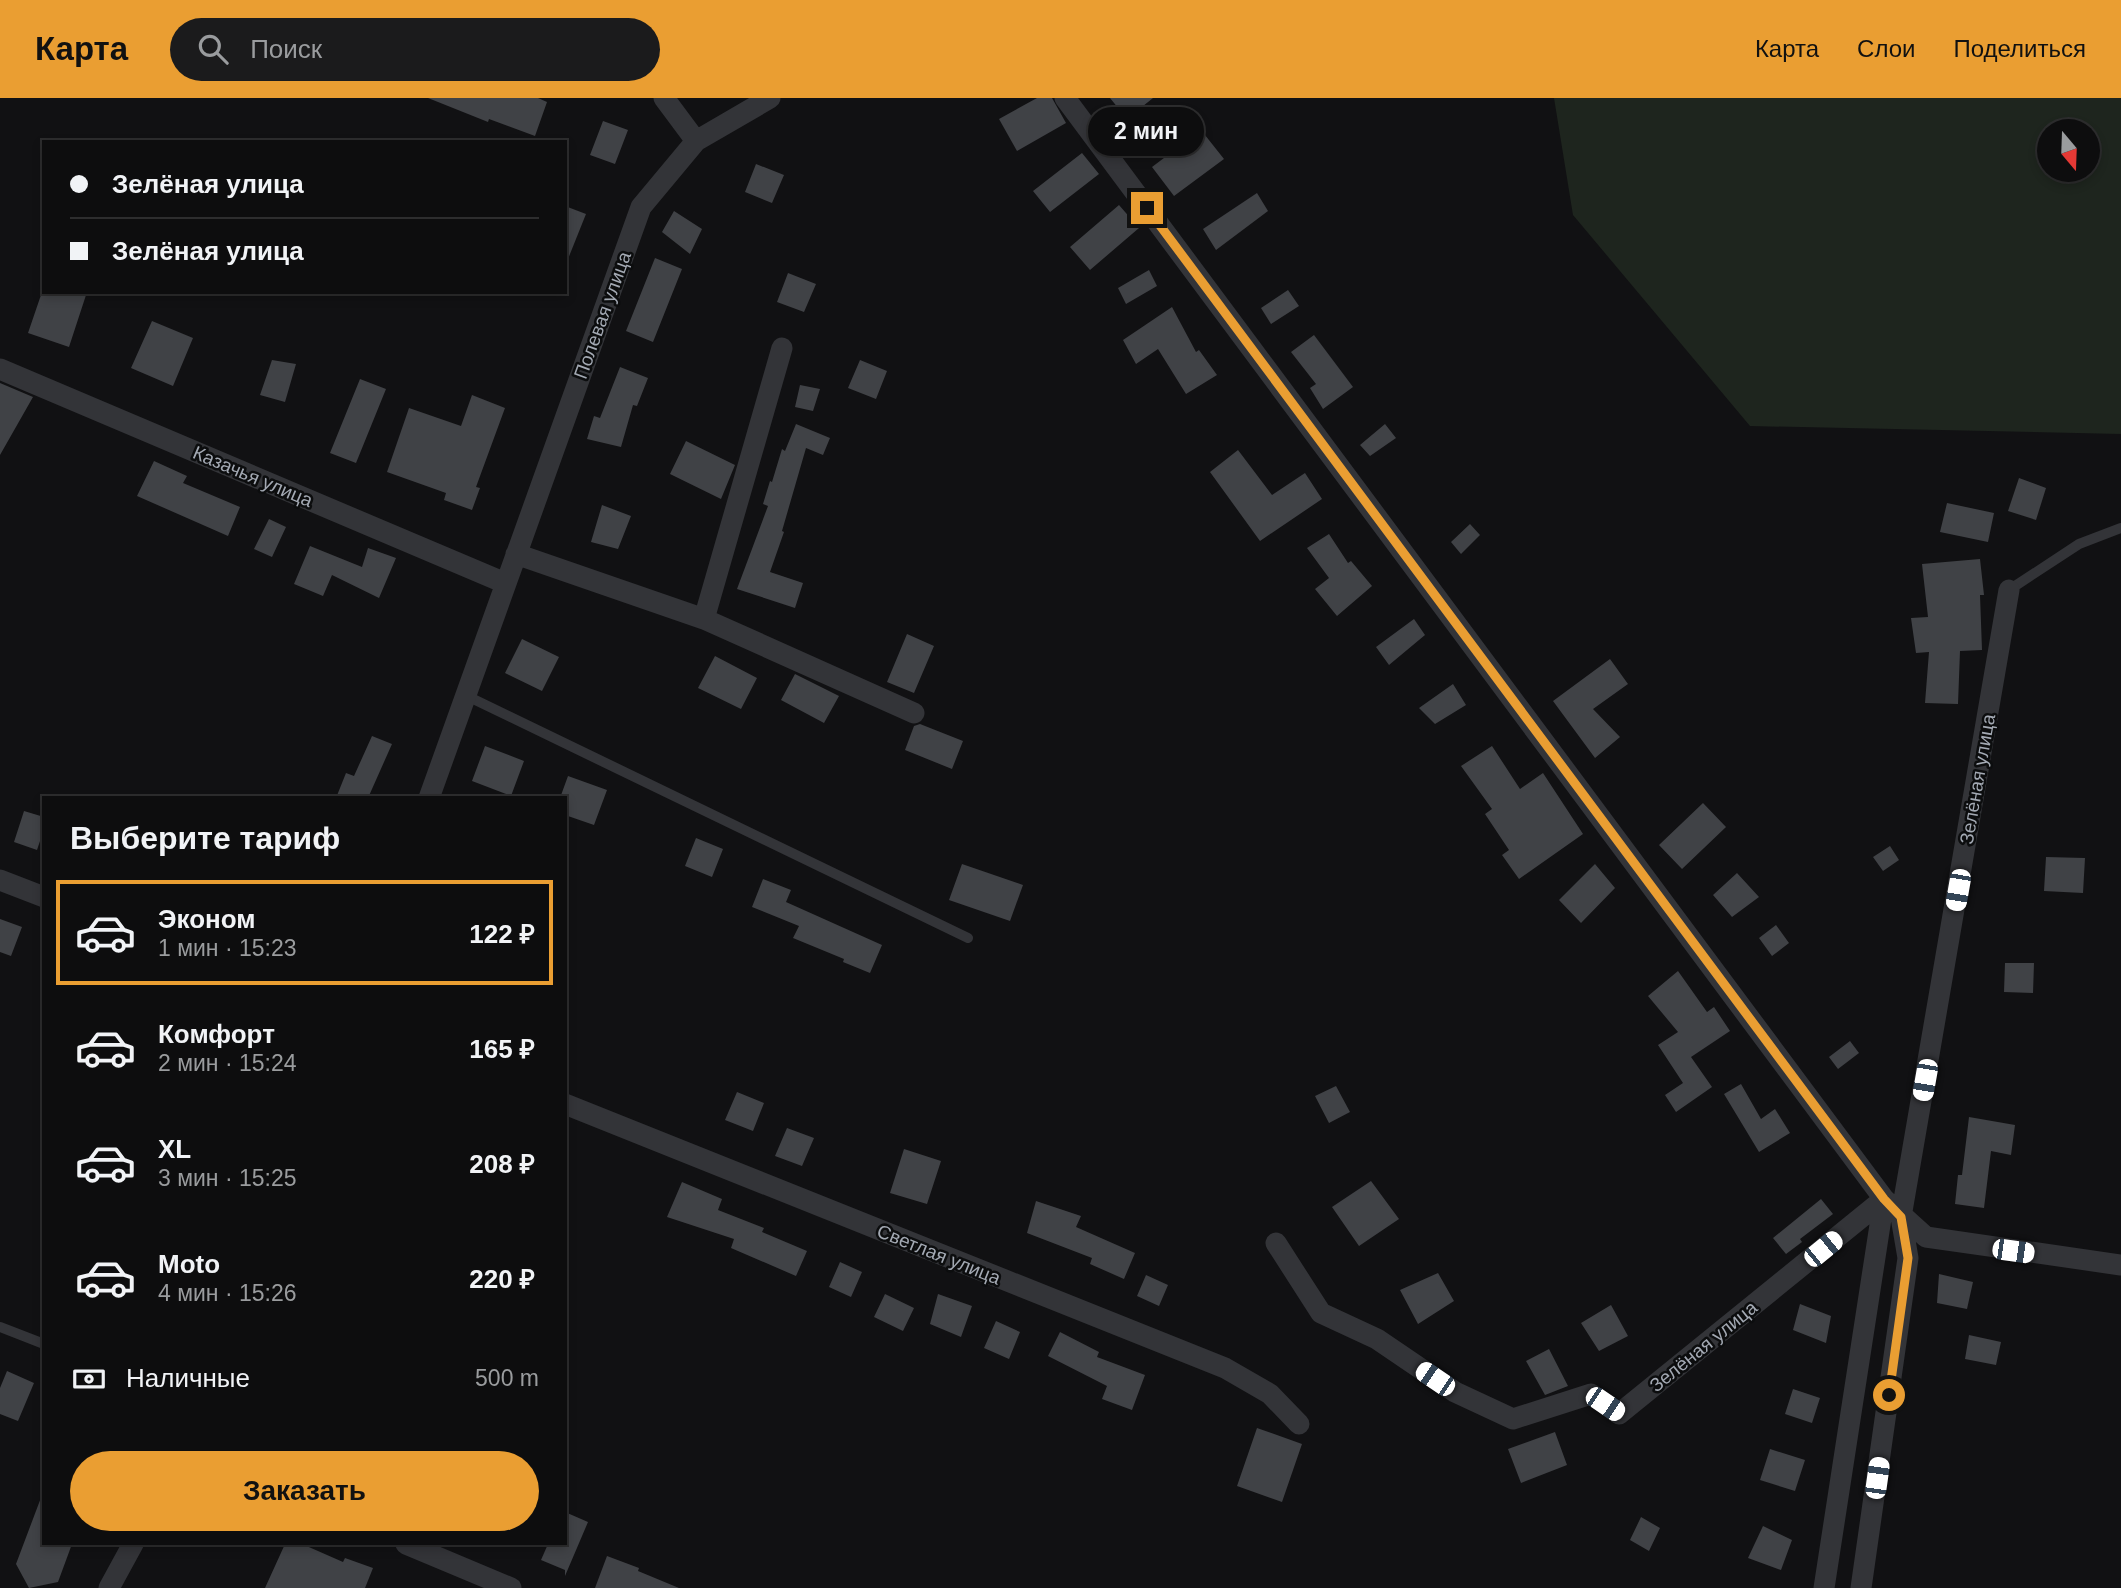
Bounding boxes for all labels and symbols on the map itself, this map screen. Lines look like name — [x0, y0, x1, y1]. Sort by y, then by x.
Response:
callout: 2 мин — [1089, 106, 1205, 155]
north arrow — [2037, 119, 2100, 182]
route end — [1131, 192, 1163, 224]
street label: Полевая улица — [570, 248, 635, 382]
street label: Казачья улица — [190, 442, 316, 511]
street label: Зелёная улица — [1956, 712, 1999, 846]
car — [1945, 867, 1972, 913]
car — [1912, 1057, 1939, 1103]
street label: Светлая улица — [874, 1220, 1004, 1289]
car — [1801, 1228, 1846, 1270]
car — [1991, 1238, 2036, 1264]
street label: Зелёная улица — [1645, 1296, 1762, 1396]
car — [1412, 1359, 1459, 1399]
route start — [1873, 1379, 1905, 1411]
car — [1582, 1384, 1629, 1424]
car — [1864, 1456, 1891, 1500]

